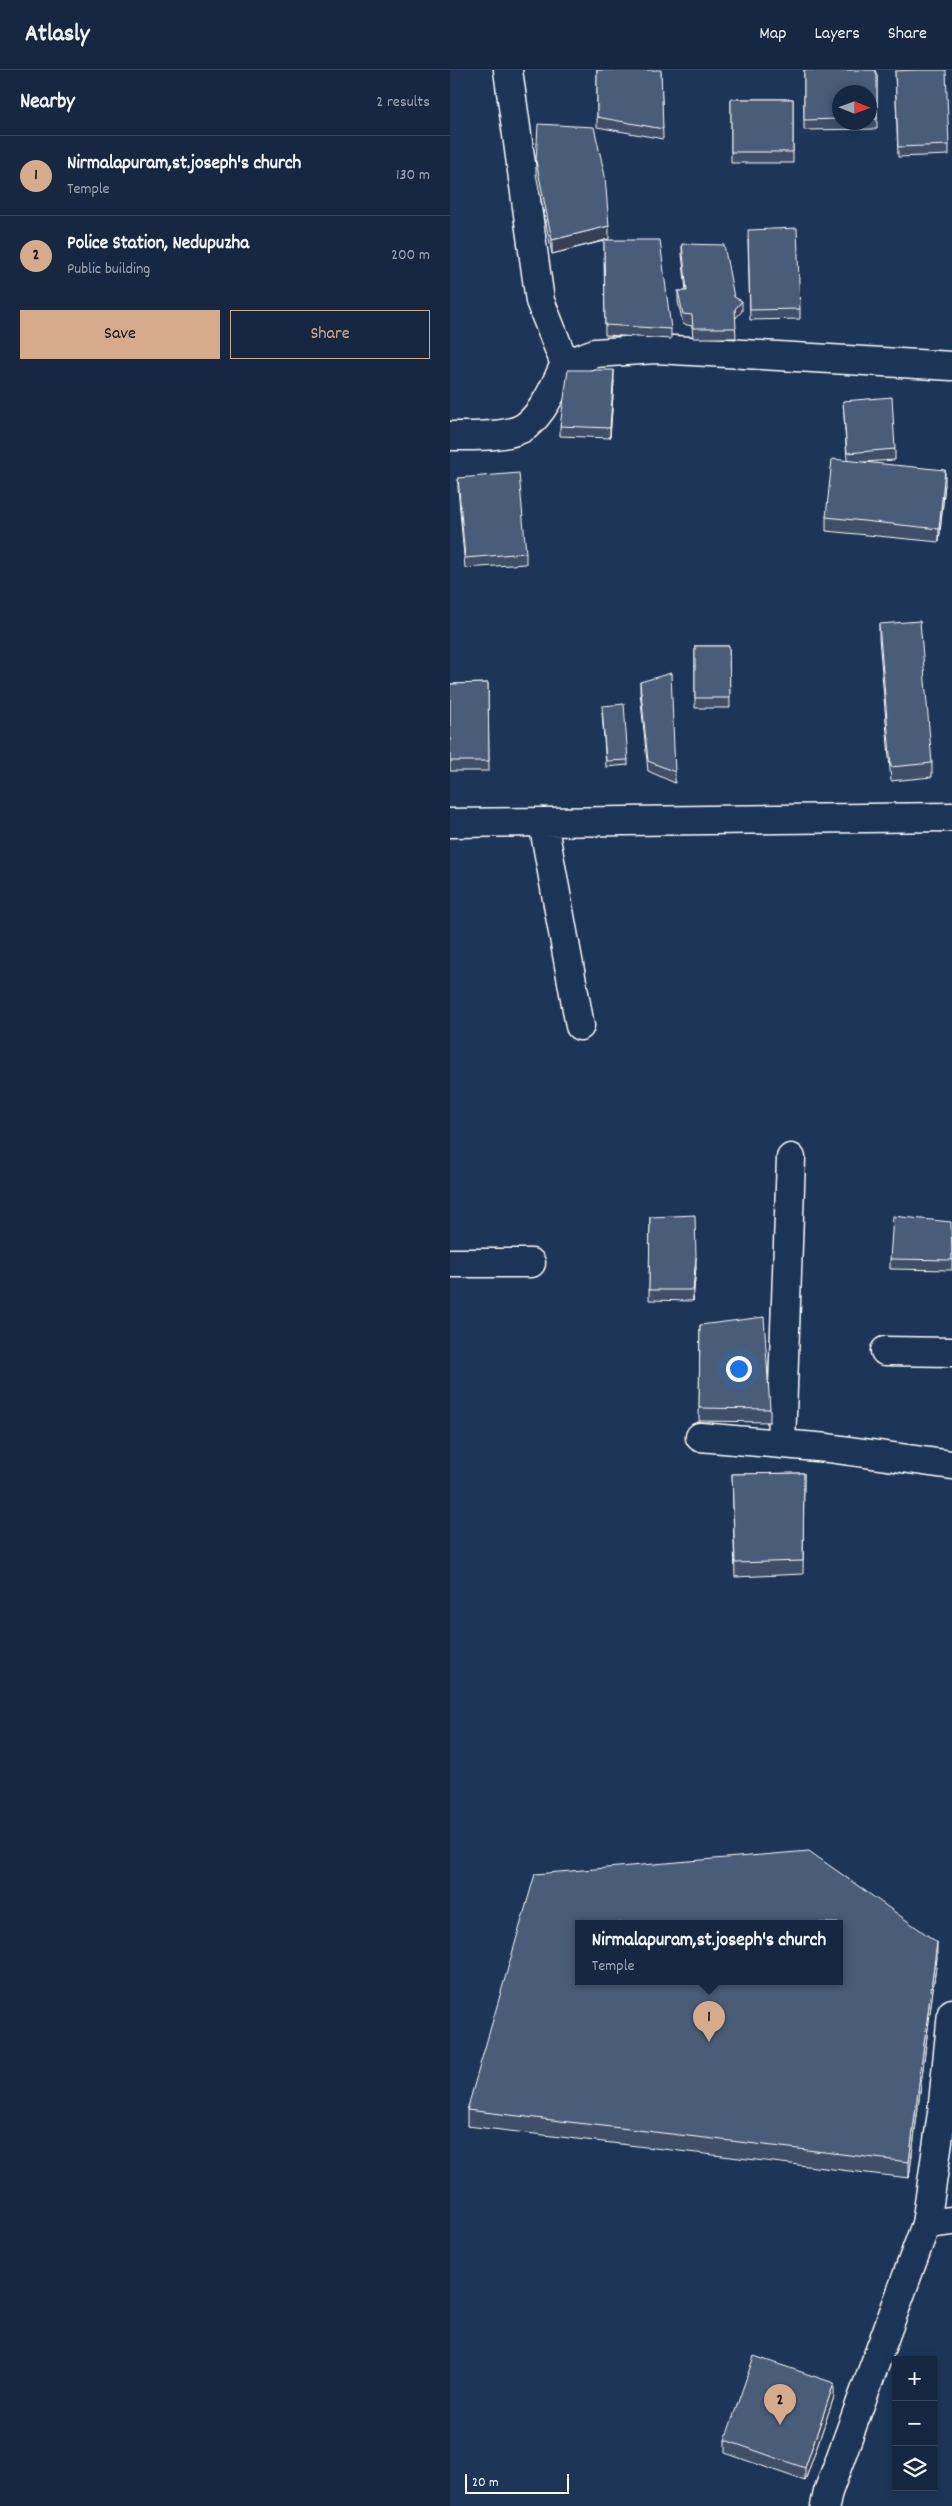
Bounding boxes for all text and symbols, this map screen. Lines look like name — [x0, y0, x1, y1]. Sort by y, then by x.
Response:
text: Atlasly — [25, 18, 89, 52]
text: Map — [759, 22, 786, 47]
text: Layers — [814, 22, 860, 47]
text: Share — [888, 22, 927, 47]
north arrow — [832, 85, 877, 130]
text: Nearby — [20, 88, 75, 118]
text: 2 results — [376, 91, 430, 114]
text: Nirmalapuram,st.joseph's church — [67, 151, 301, 178]
text: 1 — [34, 164, 38, 187]
text: 130 m — [396, 164, 430, 187]
text: Temple — [67, 178, 110, 201]
text: Police Station, Nedupuzha — [67, 231, 249, 258]
text: 2 — [33, 244, 40, 267]
text: 200 m — [391, 244, 430, 267]
text: Public building — [67, 258, 150, 281]
button: Save — [20, 310, 220, 359]
button: Share — [230, 310, 430, 359]
your location — [726, 1356, 752, 1382]
popup — [575, 1920, 843, 1985]
text: Nirmalapuram,st.joseph's church — [592, 1928, 826, 1955]
text: Temple — [592, 1955, 635, 1978]
pin: 1 — [693, 2001, 725, 2042]
map controls — [892, 2356, 937, 2491]
button: + — [892, 2356, 937, 2401]
pin: 2 — [764, 2384, 796, 2425]
button: − — [892, 2401, 937, 2446]
button: layers — [892, 2446, 937, 2491]
scale bar — [465, 2471, 569, 2494]
text: 20 m — [472, 2473, 499, 2493]

